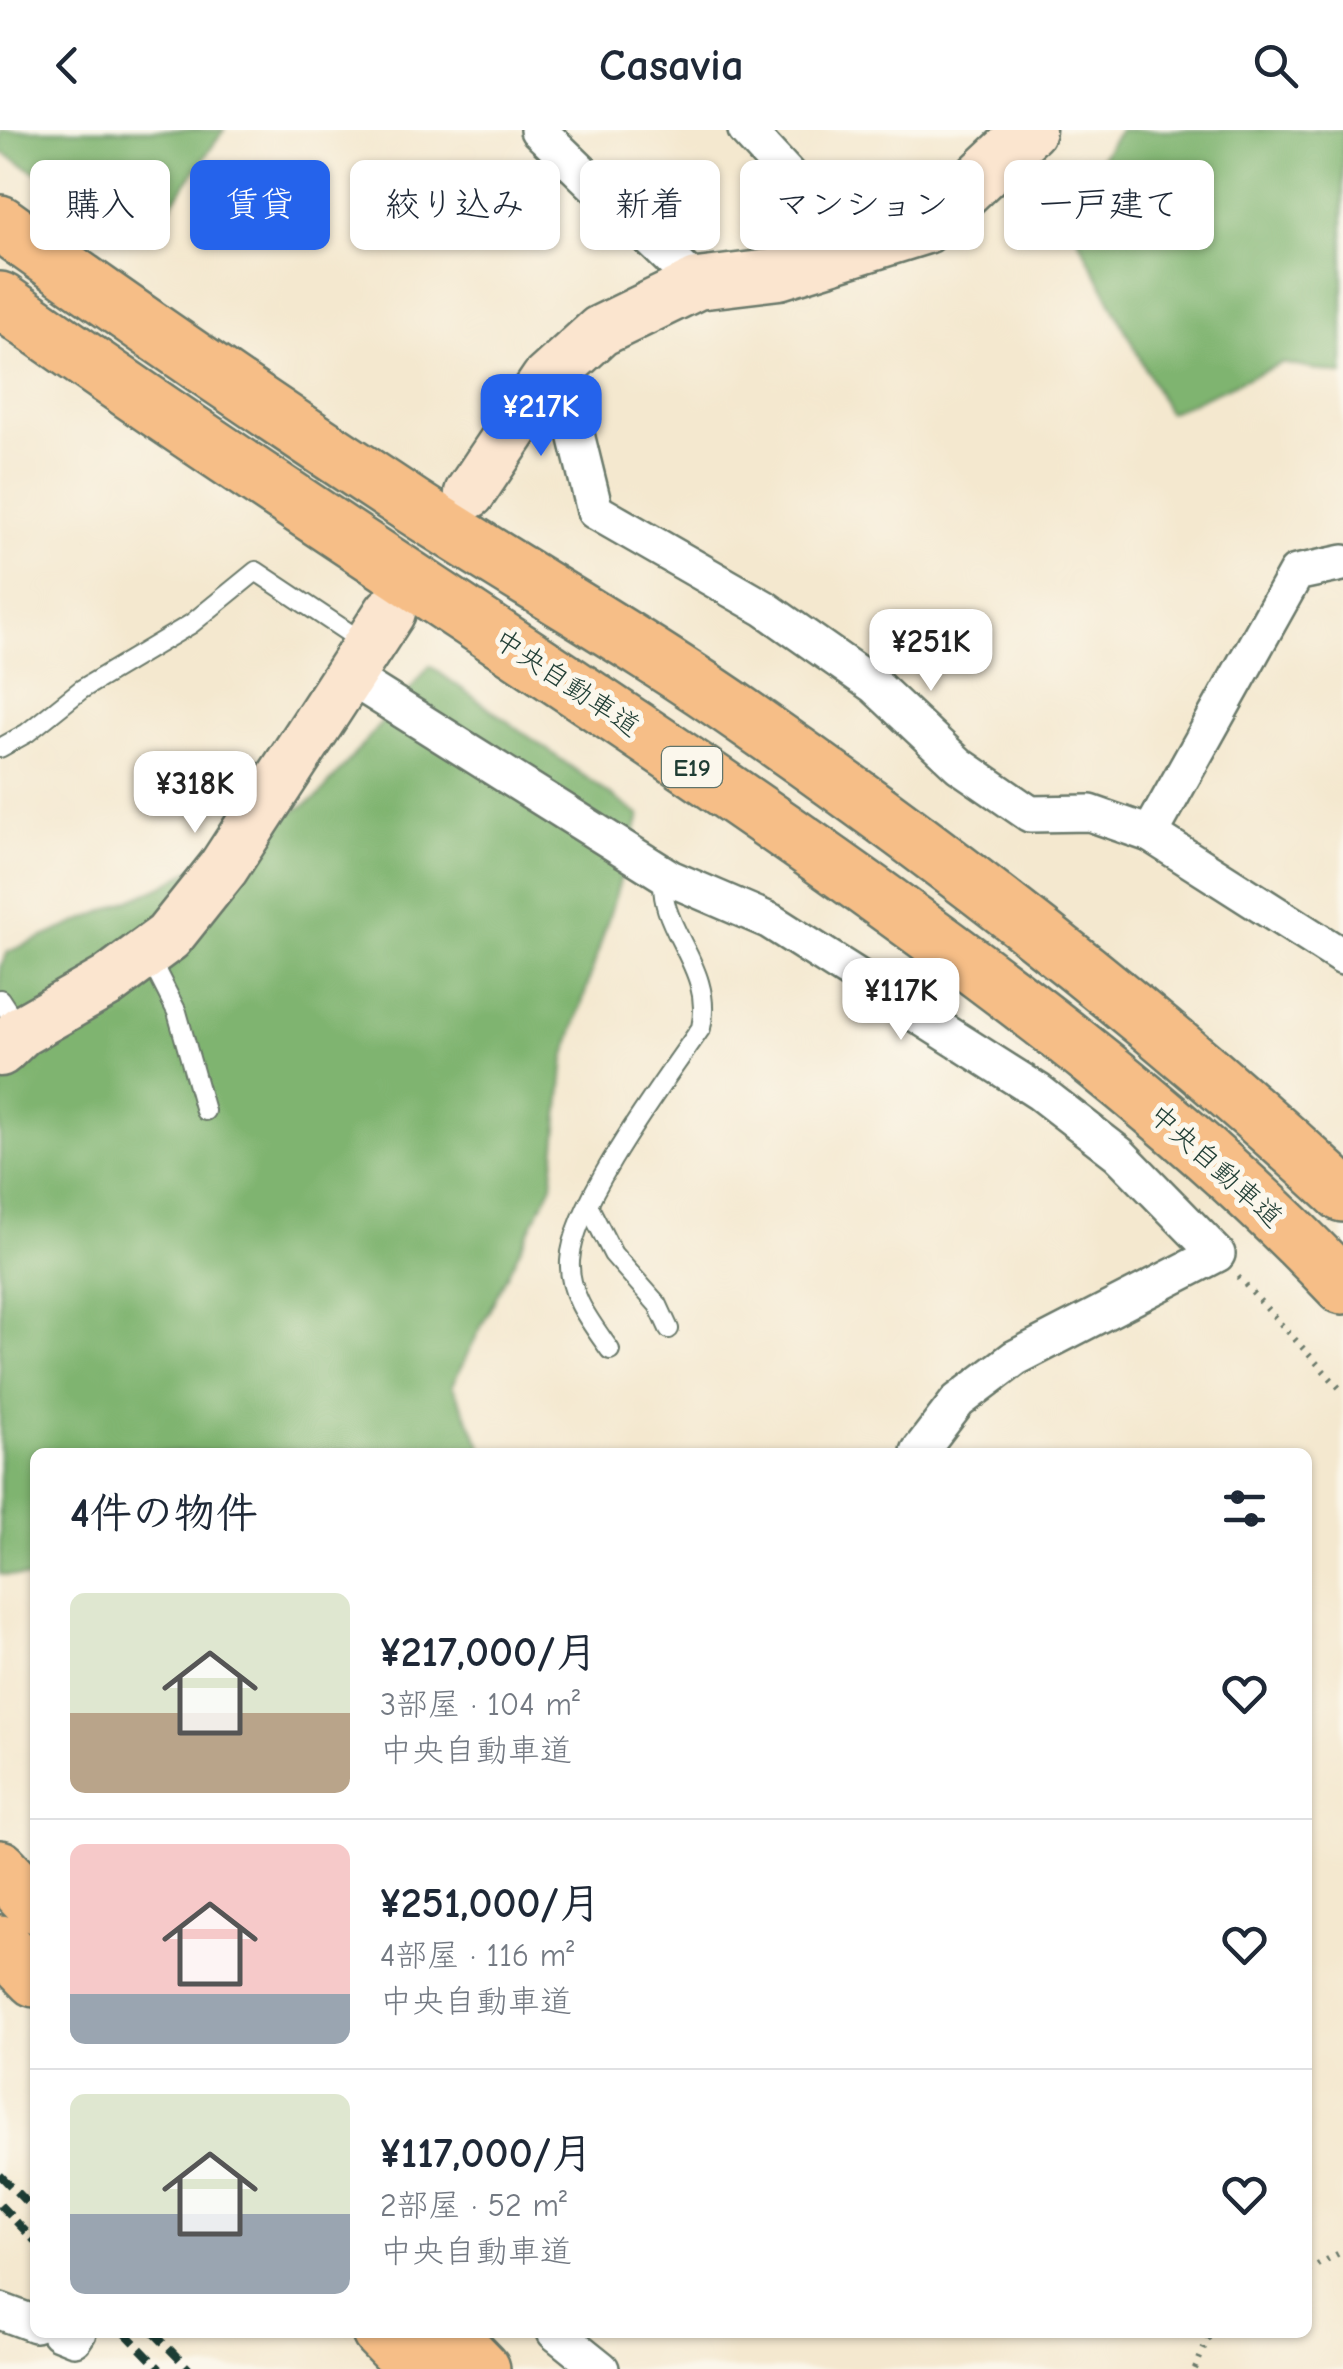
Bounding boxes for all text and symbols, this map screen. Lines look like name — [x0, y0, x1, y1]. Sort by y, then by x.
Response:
icon: back — [40, 38, 95, 93]
icon: search — [1248, 38, 1303, 93]
text: Casavia — [599, 39, 744, 91]
chip: 購入 — [30, 160, 170, 250]
chip: 賃貸 — [190, 160, 330, 250]
chip: 絞り込み — [350, 160, 560, 250]
chip: 新着 — [580, 160, 720, 250]
chip: マンション — [740, 160, 984, 250]
chip: 一戸建て — [1004, 160, 1214, 250]
pin: ¥217K — [471, 374, 611, 459]
text: ¥217K — [503, 388, 579, 425]
pin: ¥251K — [861, 609, 1001, 694]
street label: 中央自動車道 — [488, 623, 646, 743]
text: ¥251K — [891, 623, 971, 660]
road number: E19 — [662, 747, 722, 787]
pin: ¥318K — [125, 751, 265, 836]
text: ¥318K — [156, 765, 234, 802]
pin: ¥117K — [831, 958, 971, 1043]
text: ¥117K — [864, 972, 938, 1009]
street label: 中央自動車道 — [1143, 1098, 1289, 1234]
icon: filters — [1217, 1481, 1272, 1536]
text: 4件の物件 — [70, 1489, 258, 1538]
text: ¥217,000/月 — [380, 1628, 597, 1677]
icon: home — [150, 1633, 270, 1753]
icon: heart — [1217, 1666, 1272, 1721]
text: 3部屋 · 104 m² — [380, 1686, 580, 1723]
text: 中央自動車道 — [380, 1732, 572, 1769]
text: ¥251,000/月 — [380, 1879, 601, 1928]
icon: home — [150, 1884, 270, 2004]
icon: heart — [1217, 1917, 1272, 1972]
text: 4部屋 · 116 m² — [380, 1937, 574, 1974]
text: 中央自動車道 — [380, 1983, 572, 2020]
text: ¥117,000/月 — [380, 2129, 593, 2178]
icon: home — [150, 2134, 270, 2254]
icon: heart — [1217, 2167, 1272, 2222]
text: 2部屋 · 52 m² — [380, 2187, 567, 2224]
text: 中央自動車道 — [380, 2233, 572, 2270]

